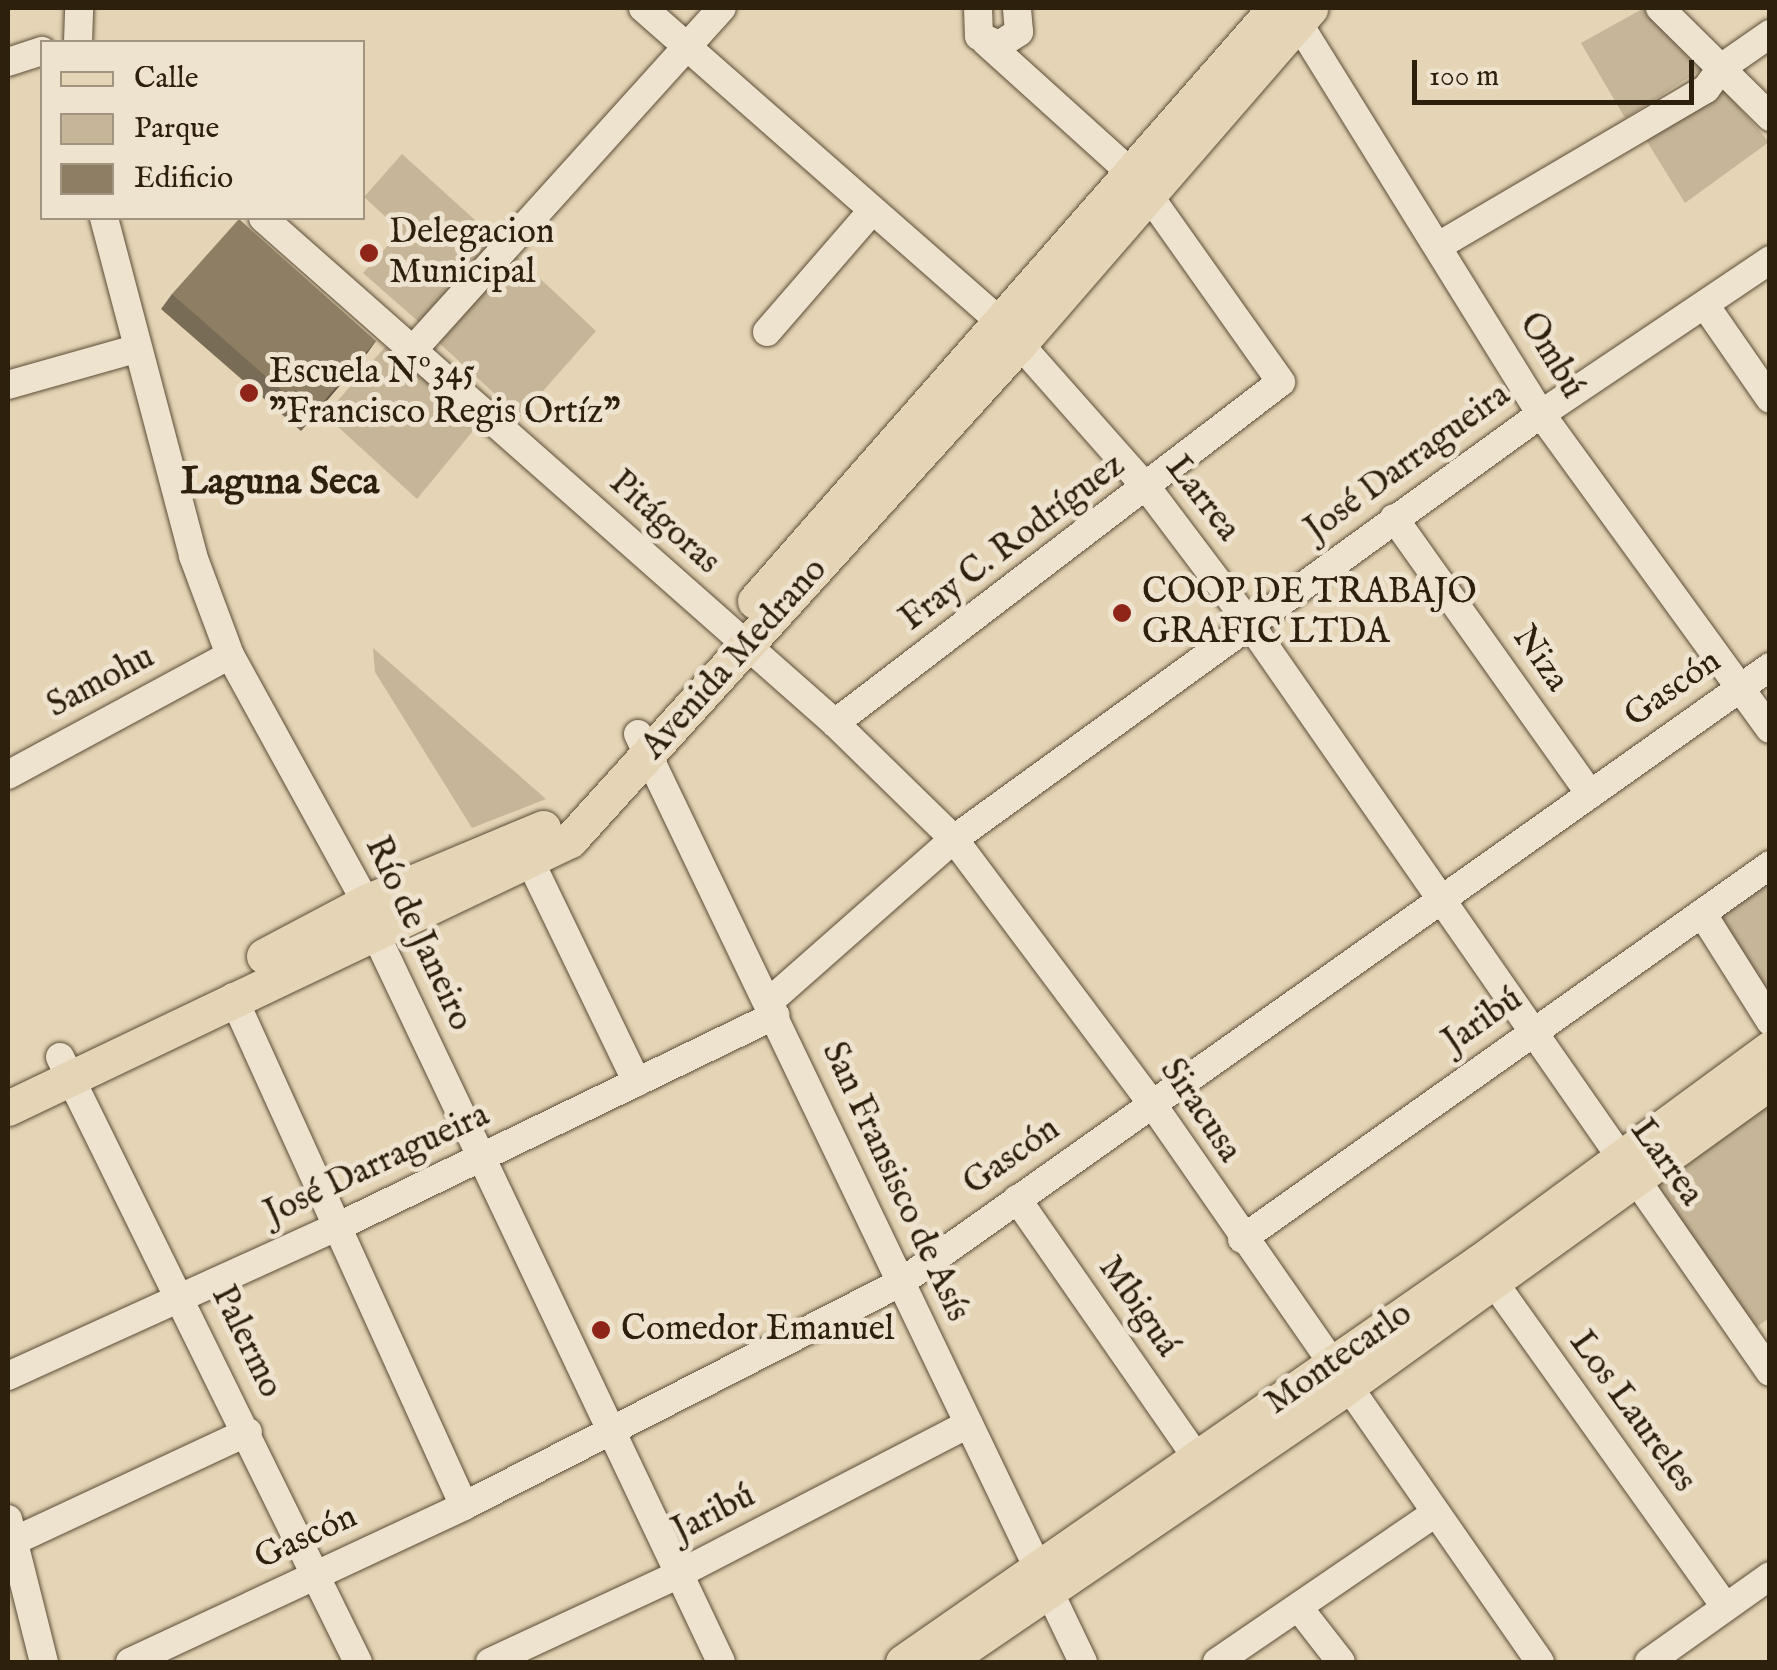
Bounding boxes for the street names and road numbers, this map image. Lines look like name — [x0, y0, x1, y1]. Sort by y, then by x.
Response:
street label: Ombú — [1509, 305, 1593, 407]
street label: José Darragueira — [1297, 375, 1519, 551]
street label: Fray C. Rodríguez — [893, 445, 1133, 641]
street label: Larrea — [1156, 448, 1248, 550]
street label: Pitágoras — [600, 462, 728, 584]
street label: Avenida Medrano — [634, 550, 836, 768]
street label: Niza — [1503, 618, 1577, 700]
street label: Samohu — [40, 636, 162, 728]
street label: Gascón — [1617, 641, 1729, 737]
street label: Río de Janeiro — [355, 831, 481, 1037]
street label: Jaribú — [1435, 979, 1531, 1063]
street label: San Fransisco de Asís — [812, 1036, 978, 1328]
street label: Siracusa — [1150, 1051, 1250, 1171]
street label: José Darragueira — [258, 1095, 496, 1235]
street label: Gascón — [956, 1109, 1068, 1205]
street label: Larrea — [1621, 1111, 1711, 1215]
street label: Mbiguá — [1088, 1249, 1188, 1365]
street label: Palermo — [201, 1279, 291, 1405]
street label: Montecarlo — [1258, 1293, 1420, 1425]
street label: Los Laureles — [1559, 1323, 1705, 1501]
street label: Jaribú — [666, 1475, 762, 1553]
street label: Gascón — [248, 1496, 364, 1580]

